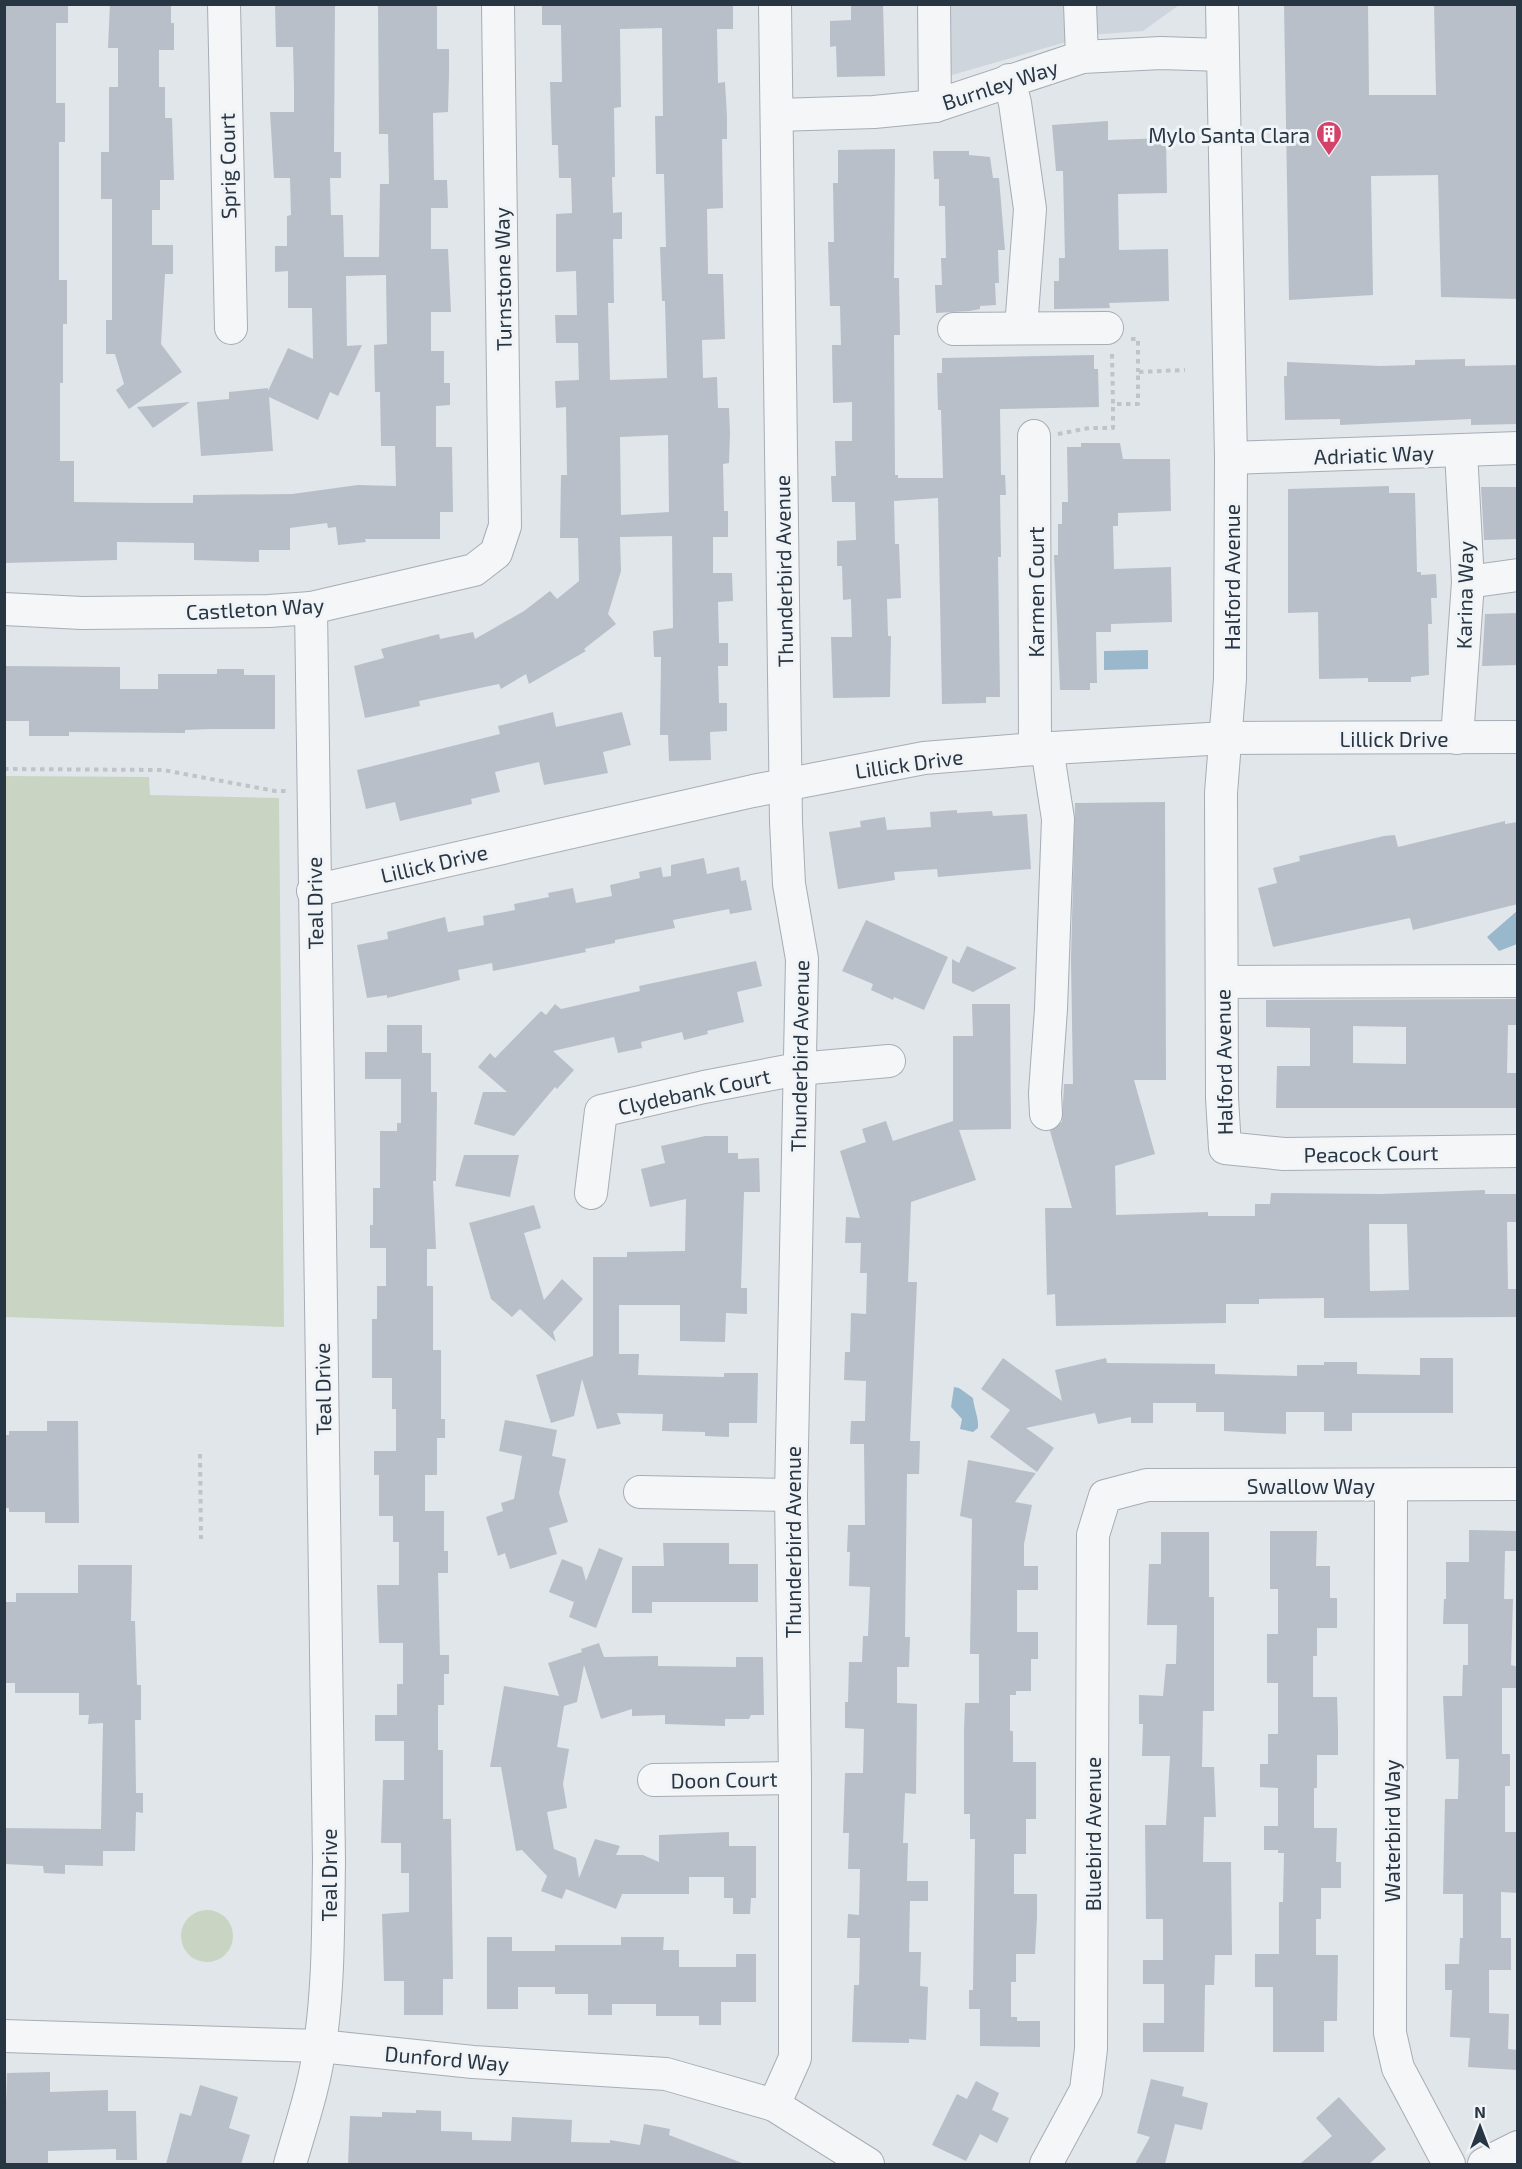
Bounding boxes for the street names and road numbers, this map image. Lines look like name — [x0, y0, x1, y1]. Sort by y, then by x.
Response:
street label: Burnley Way — [939, 54, 1061, 114]
street label: Sprig Court — [214, 113, 240, 219]
street label: Turnstone Way — [488, 207, 516, 351]
street label: Adriatic Way — [1313, 439, 1435, 469]
street label: Thunderbird Avenue — [769, 475, 797, 667]
street label: Halford Avenue — [1219, 504, 1244, 650]
street label: Karmen Court — [1023, 526, 1048, 658]
street label: Karina Way — [1451, 541, 1477, 649]
street label: Castleton Way — [185, 592, 325, 624]
street label: Lillick Drive — [1340, 726, 1448, 751]
street label: Lillick Drive — [853, 743, 965, 783]
street label: Lillick Drive — [378, 839, 490, 887]
street label: Teal Drive — [301, 856, 327, 950]
street label: Thunderbird Avenue — [785, 960, 813, 1152]
street label: Halford Avenue — [1209, 989, 1237, 1135]
street label: Clydebank Court — [615, 1063, 773, 1119]
street label: Peacock Court — [1303, 1139, 1439, 1167]
street label: Teal Drive — [309, 1342, 335, 1436]
street label: Thunderbird Avenue — [780, 1446, 805, 1638]
street label: Swallow Way — [1247, 1473, 1375, 1498]
street label: Bluebird Avenue — [1080, 1757, 1105, 1911]
street label: Waterbird Way — [1379, 1759, 1404, 1903]
street label: Doon Court — [670, 1766, 778, 1792]
street label: Teal Drive — [316, 1829, 341, 1921]
street label: Dunford Way — [384, 2040, 510, 2076]

